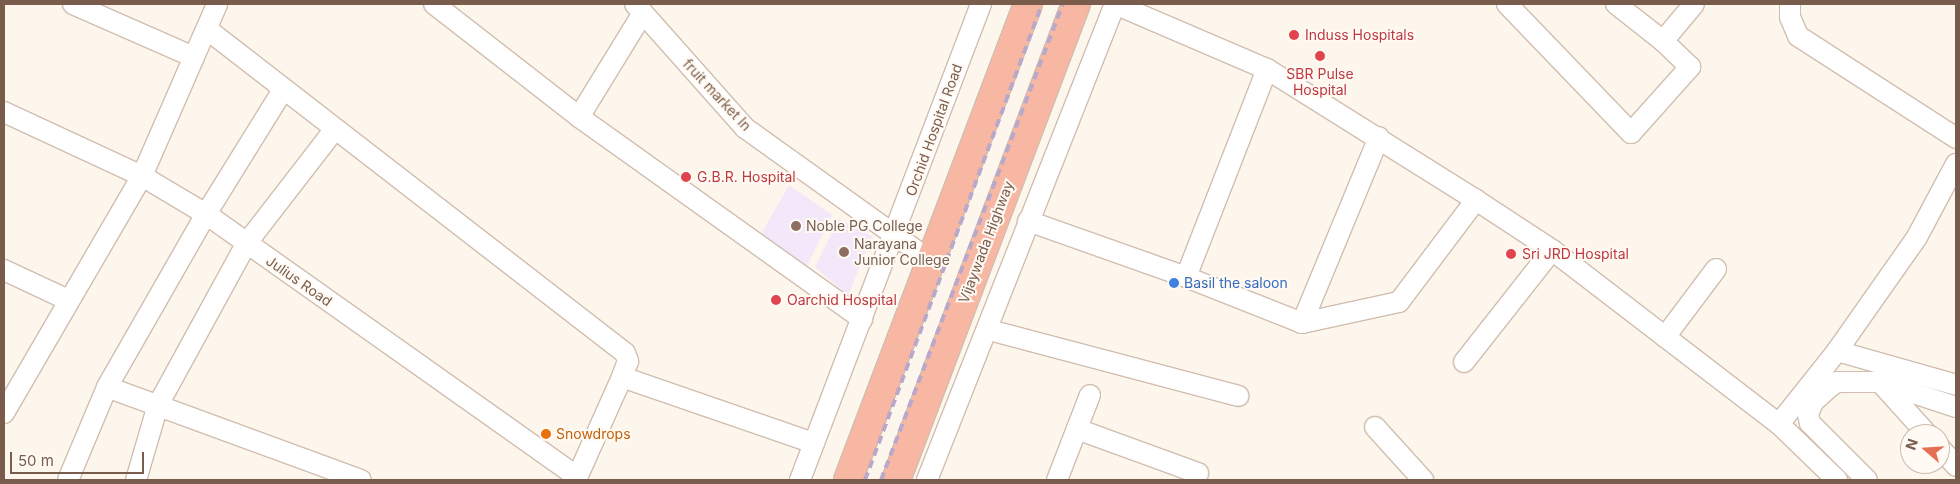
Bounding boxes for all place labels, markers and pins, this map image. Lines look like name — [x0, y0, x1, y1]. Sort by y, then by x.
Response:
place label: Induss Hospitals — [1305, 27, 1414, 43]
marker: Induss Hospitals — [1287, 28, 1301, 42]
marker: SBR Pulse Hospital — [1313, 49, 1327, 63]
place label: SBR Pulse Hospital — [1286, 66, 1354, 98]
place label: G.B.R. Hospital — [697, 169, 796, 185]
marker: G.B.R. Hospital — [679, 170, 693, 184]
place label: Noble PG College — [806, 218, 923, 234]
marker: Noble PG College — [790, 220, 802, 232]
place label: Narayana Junior College — [854, 236, 950, 268]
marker: Narayana Junior College — [838, 246, 850, 258]
place label: Sri JRD Hospital — [1522, 246, 1629, 262]
marker: Sri JRD Hospital — [1504, 247, 1518, 261]
place label: Basil the saloon — [1184, 275, 1288, 291]
marker: Basil the saloon — [1168, 277, 1180, 289]
place label: Oarchid Hospital — [787, 292, 897, 308]
marker: Oarchid Hospital — [769, 293, 783, 307]
place label: Snowdrops — [556, 426, 631, 442]
marker: Snowdrops — [540, 428, 552, 440]

